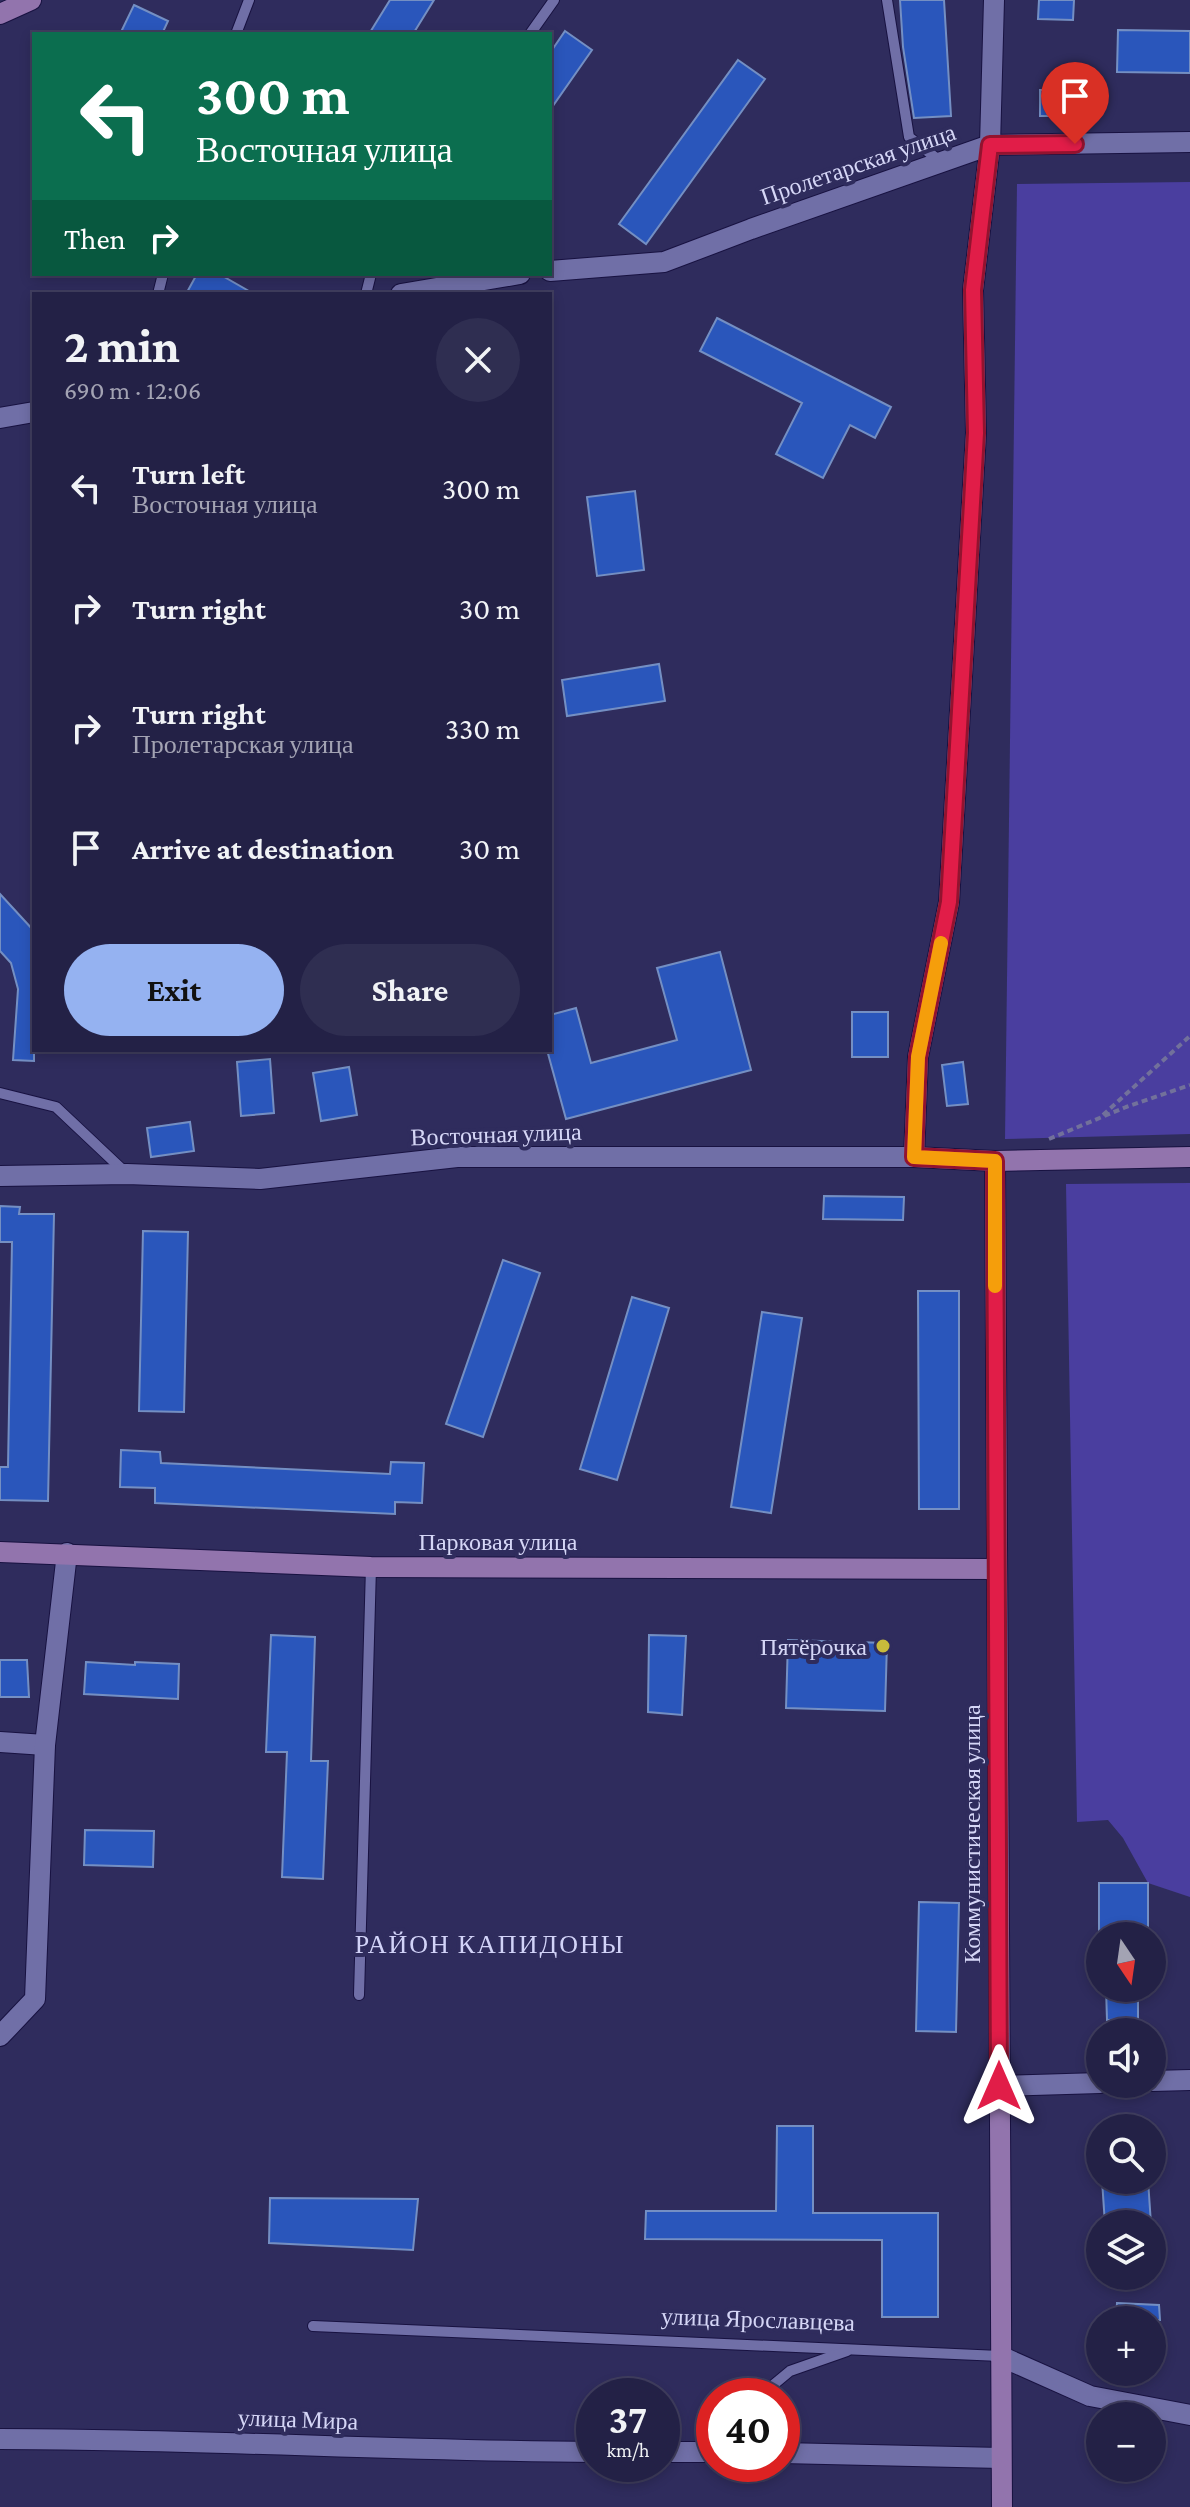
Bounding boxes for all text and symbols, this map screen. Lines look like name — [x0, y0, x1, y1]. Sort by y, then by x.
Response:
pin — [1041, 62, 1109, 144]
icon: left — [64, 64, 168, 168]
text: 300 m — [196, 64, 350, 126]
icon: arrive — [1053, 74, 1097, 118]
street label: Пролетарская улица — [757, 118, 959, 210]
text: Восточная улица — [196, 130, 453, 170]
icon: right — [142, 216, 186, 260]
text: Then — [64, 222, 126, 255]
button: close — [436, 318, 520, 402]
text: 2 min — [64, 319, 180, 372]
text: 690 m · 12:06 — [64, 376, 201, 405]
text: Turn left — [132, 457, 245, 490]
icon: left — [64, 466, 108, 510]
text: 300 m — [442, 472, 520, 505]
text: Восточная улица — [132, 490, 317, 519]
icon: right — [64, 586, 108, 630]
text: Turn right — [132, 592, 266, 625]
text: 30 m — [459, 592, 520, 625]
text: Turn right — [132, 697, 266, 730]
icon: right — [64, 706, 108, 750]
text: 330 m — [445, 712, 520, 745]
text: Пролетарская улица — [132, 730, 354, 759]
icon: arrive — [64, 826, 108, 870]
text: Arrive at destination — [132, 832, 394, 865]
text: 30 m — [459, 832, 520, 865]
button: Exit — [64, 944, 284, 1036]
button: Share — [300, 944, 520, 1036]
street label: Восточная улица — [410, 1118, 582, 1150]
street label: Парковая улица — [419, 1528, 578, 1555]
place label: Пятёрочка — [760, 1633, 867, 1660]
marker: Пятёрочка — [874, 1637, 892, 1655]
street label: Коммунистическая улица — [958, 1704, 985, 1964]
north arrow — [1086, 1922, 1166, 2002]
map controls — [1086, 1922, 1166, 2482]
district label: РАЙОН КАПИДОНЫ — [355, 1930, 625, 1959]
button: sound — [1086, 2018, 1166, 2098]
position arrow — [957, 2044, 1041, 2128]
button: search — [1086, 2114, 1166, 2194]
button: layers — [1086, 2210, 1166, 2290]
street label: улица Ярославцева — [661, 2302, 856, 2336]
button: + — [1086, 2306, 1166, 2386]
speed limit sign: 40 — [696, 2378, 800, 2482]
text: 37 — [609, 2397, 647, 2442]
button: − — [1086, 2402, 1166, 2482]
street label: улица Мира — [237, 2403, 359, 2435]
text: km/h — [606, 2439, 650, 2461]

